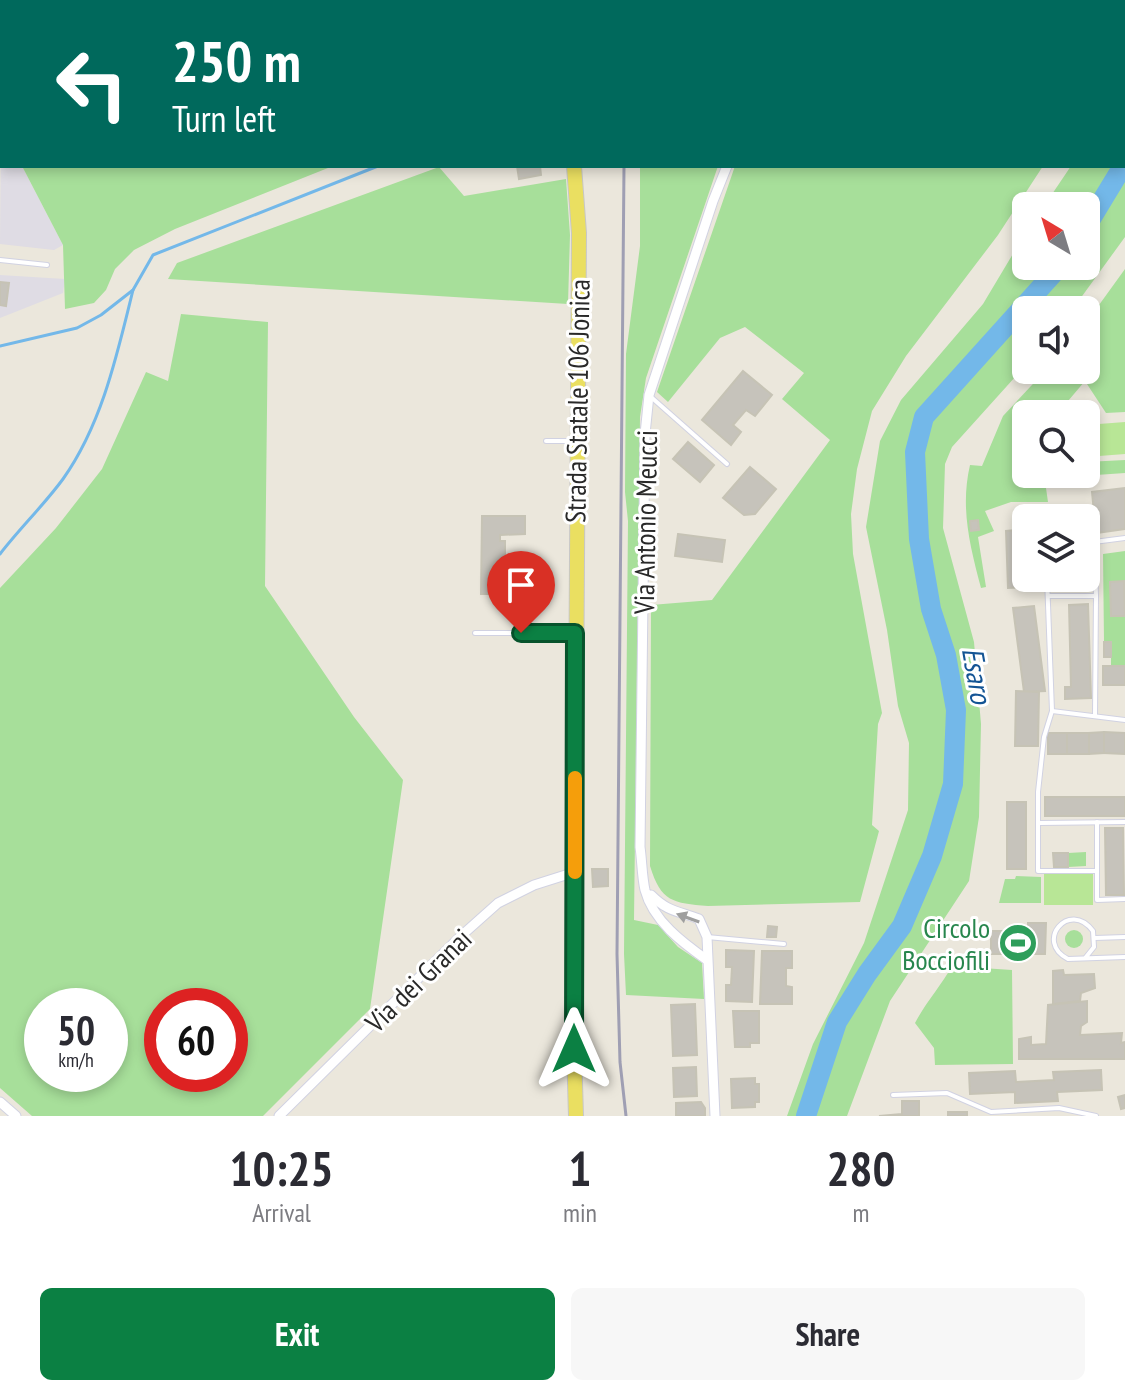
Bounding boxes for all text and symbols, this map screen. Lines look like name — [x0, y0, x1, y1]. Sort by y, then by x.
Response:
text: 250 m — [172, 25, 301, 97]
icon: left — [40, 32, 144, 136]
text: Turn left — [172, 95, 276, 142]
north arrow — [1012, 192, 1100, 280]
map controls — [1012, 192, 1100, 592]
street label: Strada Statale 106 Jonica — [556, 279, 598, 523]
button: sound — [1012, 296, 1100, 384]
button: search — [1012, 400, 1100, 488]
street label: Via Antonio Meucci — [625, 430, 665, 615]
button: layers — [1012, 504, 1100, 592]
pin — [487, 551, 555, 633]
icon: arrive — [499, 563, 543, 607]
water label: Esaro — [954, 644, 1002, 708]
place label: Circolo Bocciofili — [902, 909, 990, 978]
one-way arrow — [676, 911, 700, 923]
street label: Via dei Granai — [356, 920, 479, 1041]
sports icon: Circolo Bocciofili — [997, 922, 1039, 964]
speed limit sign: 60 — [144, 988, 248, 1092]
text: 50 — [57, 1004, 95, 1056]
position arrow — [532, 1007, 616, 1091]
text: km/h — [58, 1047, 94, 1073]
text: 10:25 — [230, 1137, 333, 1199]
text: 1 — [569, 1137, 591, 1199]
text: 280 — [827, 1137, 895, 1199]
text: Arrival — [252, 1196, 311, 1229]
text: min — [563, 1196, 597, 1229]
text: m — [853, 1196, 869, 1229]
button: Exit — [40, 1288, 555, 1380]
button: Share — [571, 1288, 1085, 1380]

